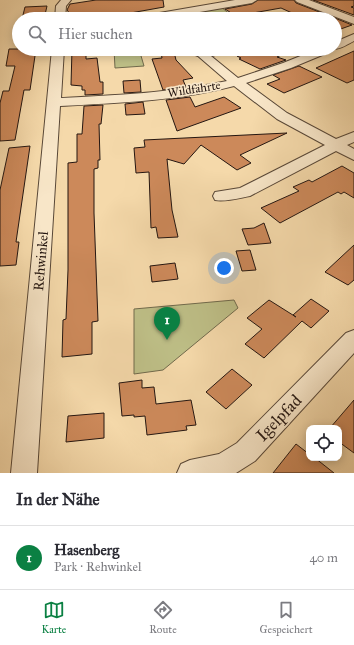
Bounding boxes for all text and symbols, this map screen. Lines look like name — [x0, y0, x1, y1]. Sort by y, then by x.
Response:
search box — [12, 12, 342, 56]
icon: search — [26, 23, 48, 45]
text: Hier suchen — [58, 25, 133, 43]
street label: Wildfährte — [166, 78, 222, 100]
street label: Rehwinkel — [30, 230, 52, 292]
your location — [214, 258, 234, 278]
pin: 1 — [154, 307, 180, 340]
street label: Igelpfad — [252, 390, 307, 446]
map controls — [306, 425, 342, 461]
button: locate — [306, 425, 342, 461]
text: In der Nähe — [16, 489, 100, 510]
text: Hasenberg — [54, 541, 119, 559]
text: 1 — [26, 550, 32, 566]
text: 40 m — [309, 550, 338, 566]
text: Park · Rehwinkel — [54, 559, 141, 575]
tab: Karte — [41, 599, 66, 636]
tab: Route — [149, 599, 177, 636]
tab: Gespeichert — [260, 599, 313, 636]

